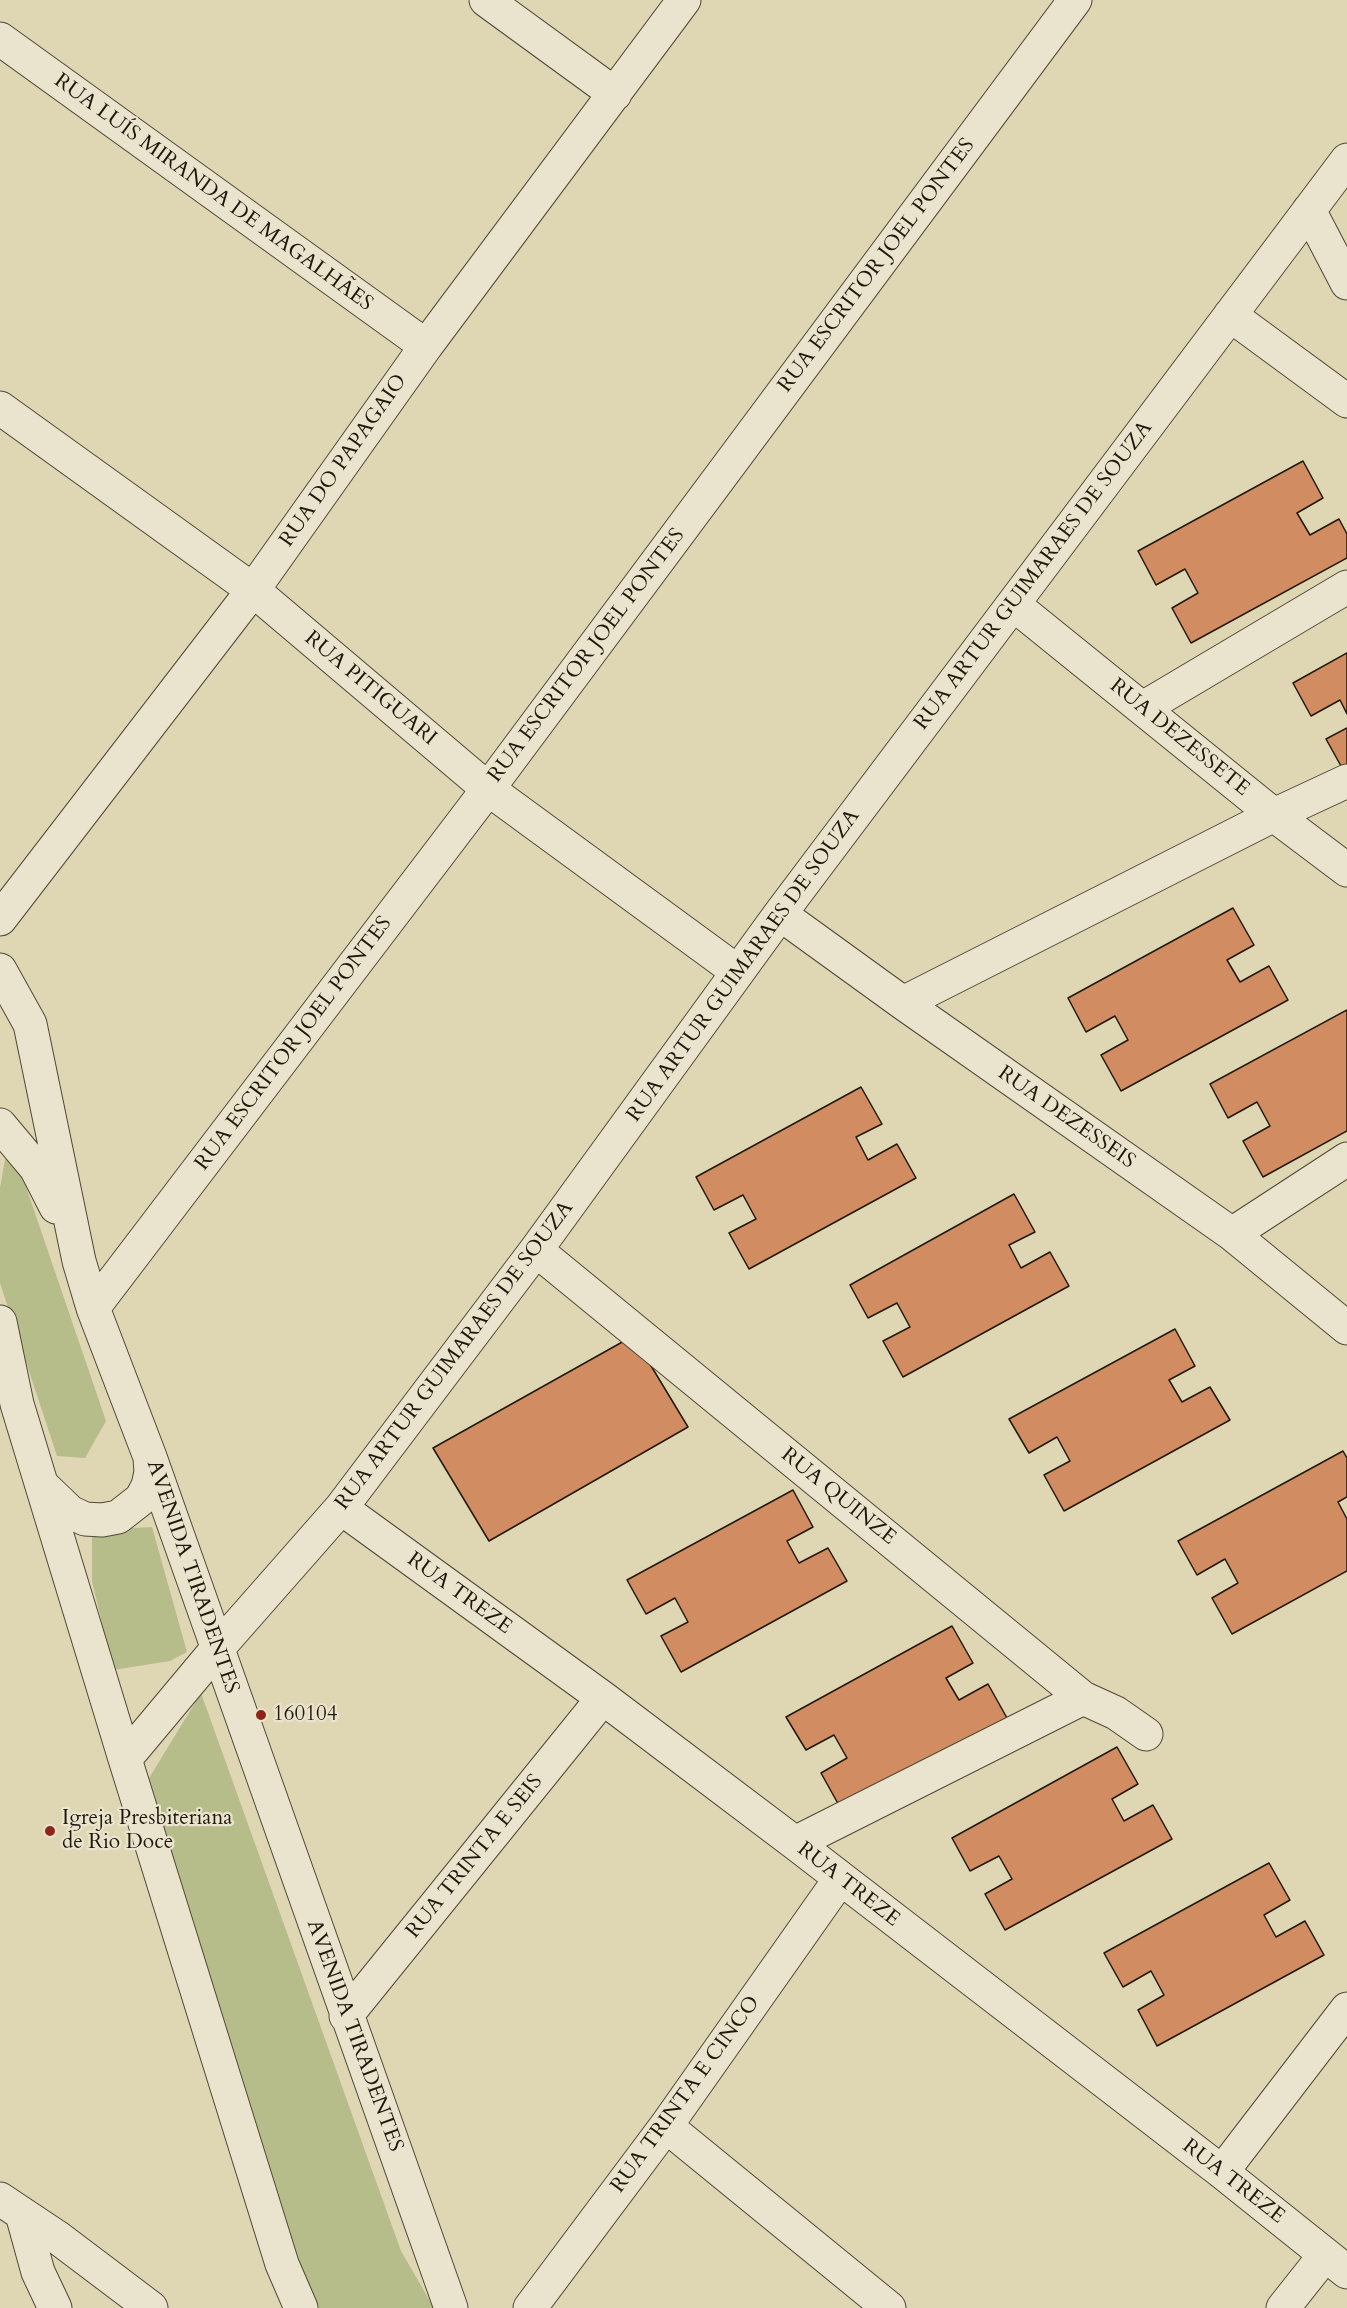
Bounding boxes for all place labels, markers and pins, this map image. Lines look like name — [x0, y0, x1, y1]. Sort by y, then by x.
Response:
place label: 160104 — [273, 1702, 338, 1728]
marker: 160104 — [254, 1708, 268, 1722]
place label: Igreja Presbiteriana de Rio Doce — [62, 1806, 232, 1856]
marker: Igreja Presbiteriana de Rio Doce — [43, 1824, 57, 1838]

